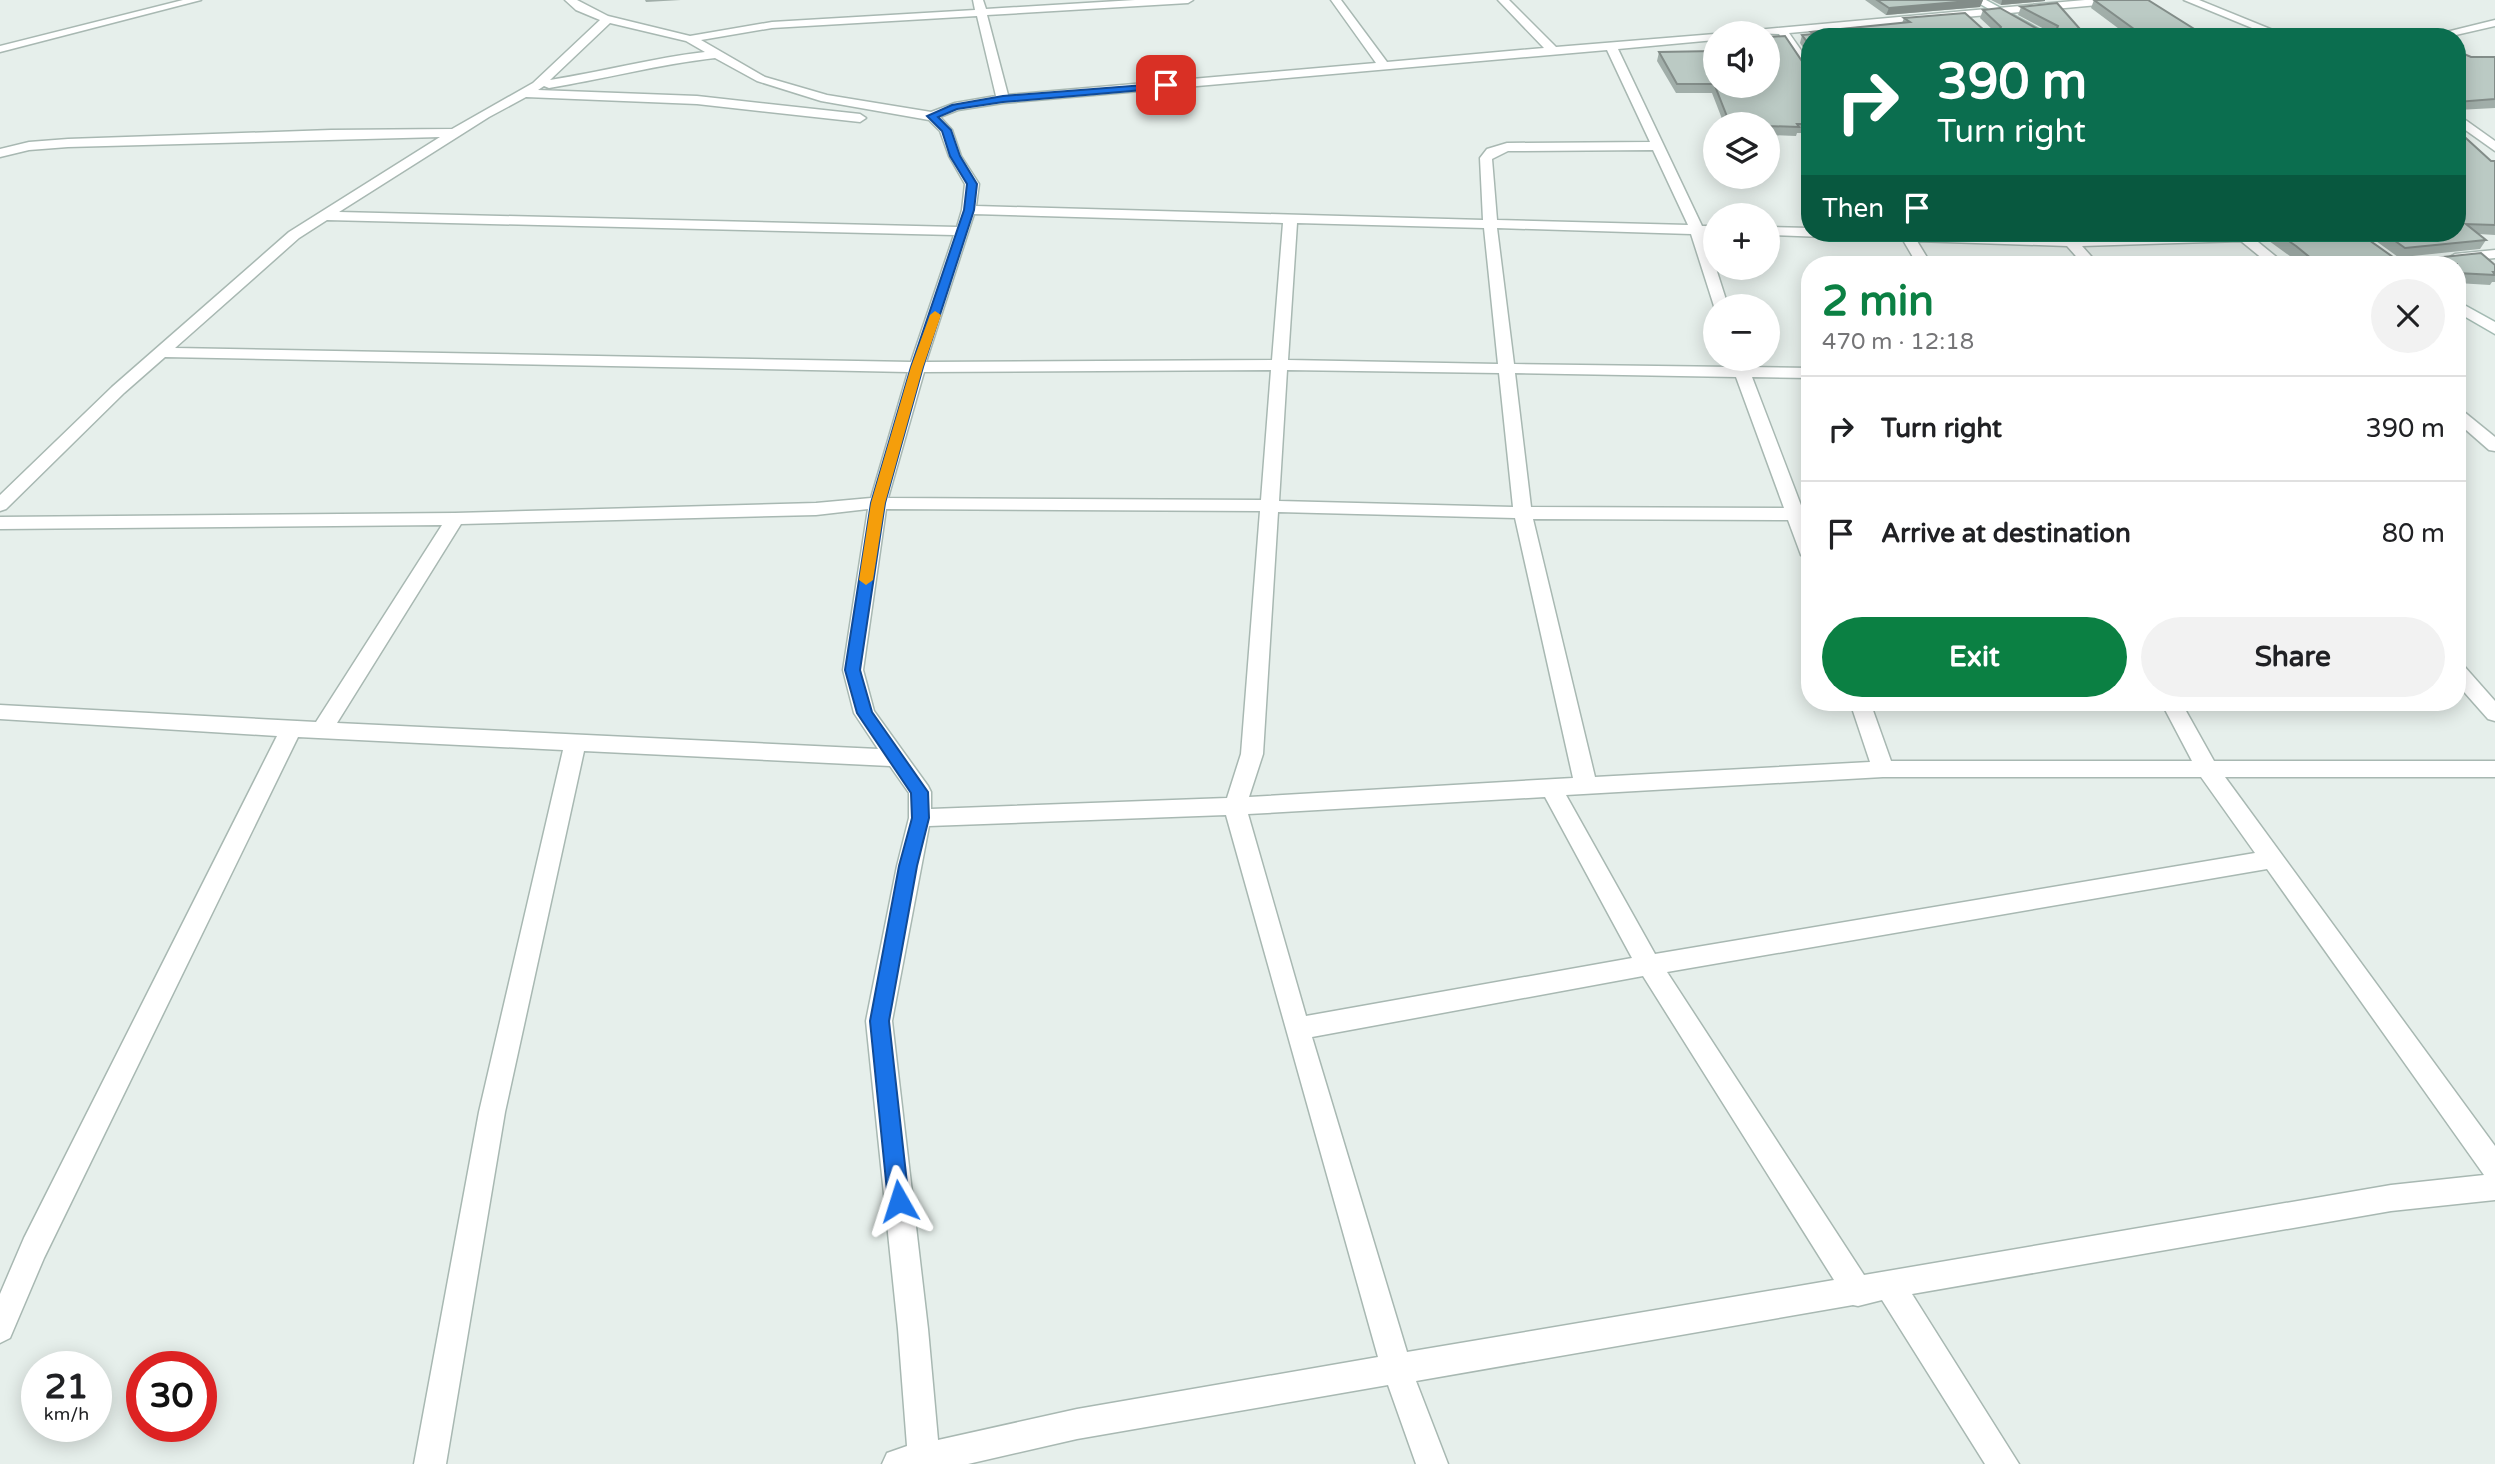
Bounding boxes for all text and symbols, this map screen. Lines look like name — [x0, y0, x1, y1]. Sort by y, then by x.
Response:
map controls — [1703, 21, 1780, 371]
button: sound — [1703, 21, 1780, 98]
text: 390 m — [1937, 53, 2087, 112]
pin — [1136, 55, 1196, 115]
icon: right — [1822, 56, 1913, 147]
icon: arrive — [1147, 66, 1185, 104]
button: layers — [1703, 112, 1780, 189]
text: Turn right — [1937, 113, 2086, 151]
icon: arrive — [1898, 189, 1936, 227]
text: Then — [1822, 193, 1884, 224]
button: + — [1703, 203, 1780, 280]
text: 2 min — [1822, 276, 1934, 327]
button: close — [2371, 279, 2445, 353]
button: − — [1703, 294, 1780, 371]
text: 470 m · 12:18 — [1822, 328, 1974, 356]
icon: right — [1822, 410, 1860, 448]
text: Turn right — [1881, 413, 2002, 444]
text: 390 m — [2365, 413, 2445, 444]
icon: arrive — [1822, 515, 1860, 553]
text: Arrive at destination — [1881, 518, 2131, 549]
text: 80 m — [2382, 518, 2445, 549]
button: Exit — [1822, 617, 2127, 697]
button: Share — [2141, 617, 2445, 697]
position arrow — [862, 1164, 936, 1238]
speed limit sign: 30 — [126, 1351, 217, 1442]
text: 21 — [45, 1366, 88, 1408]
text: km/h — [44, 1403, 89, 1425]

